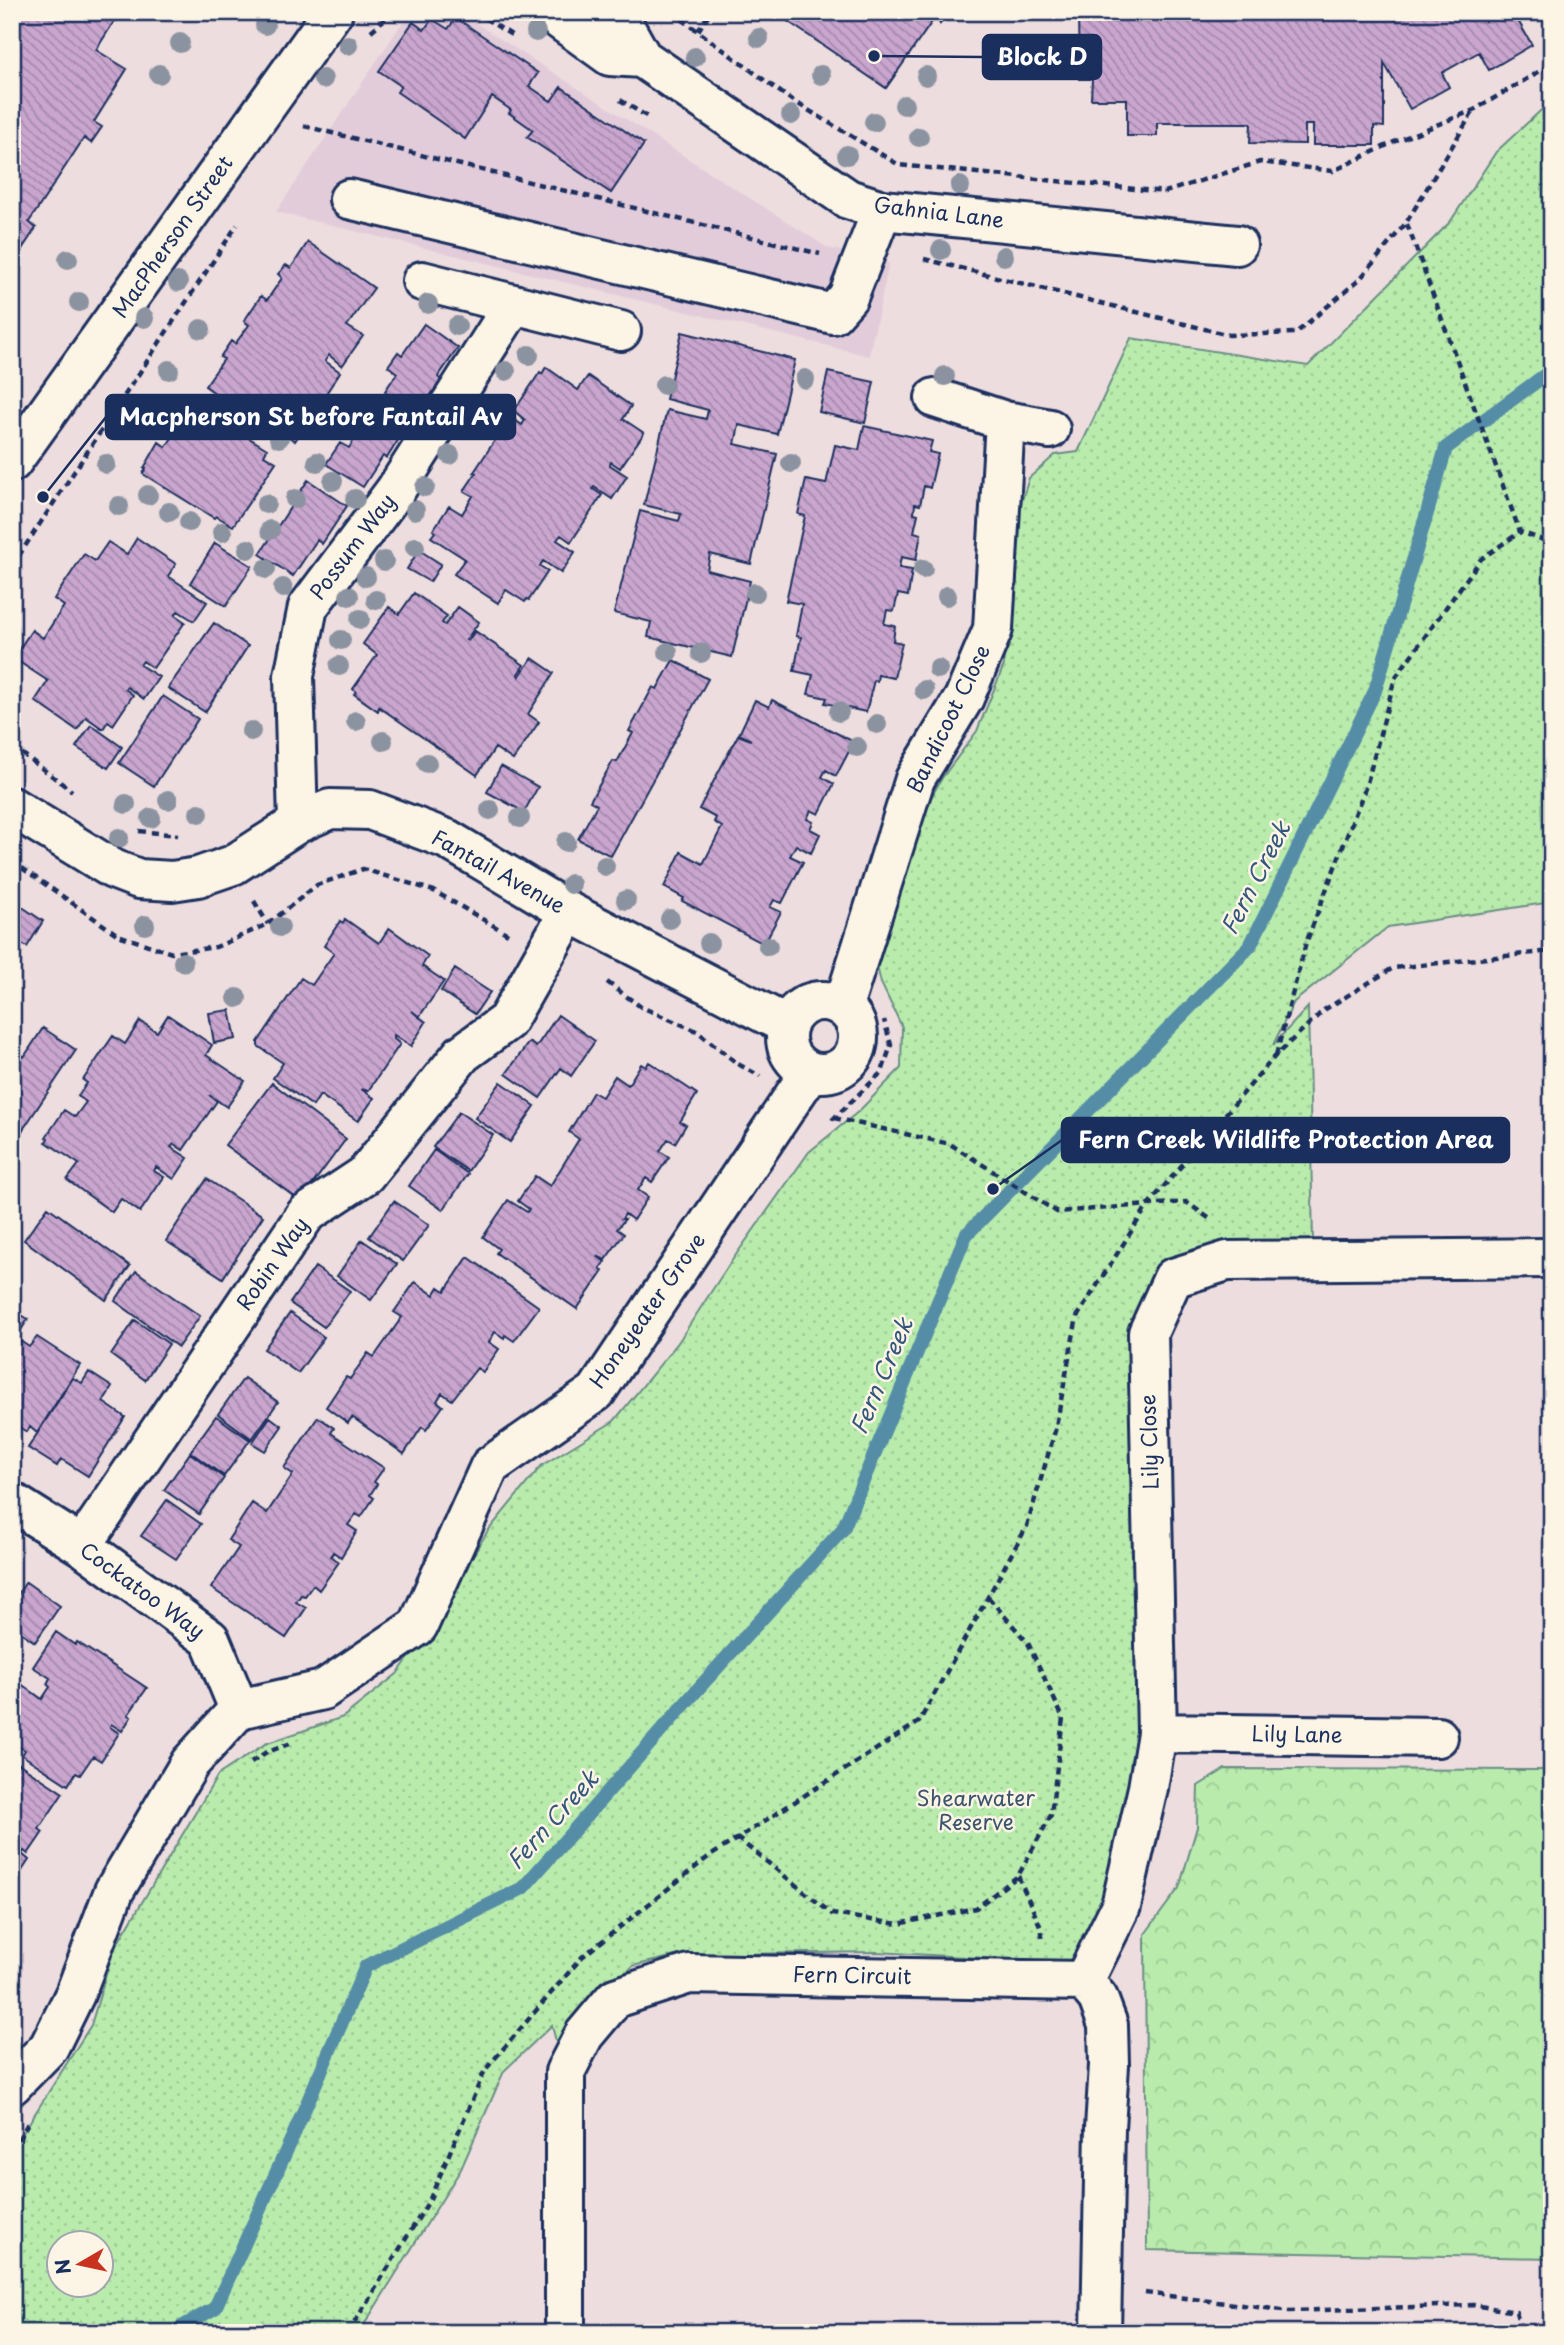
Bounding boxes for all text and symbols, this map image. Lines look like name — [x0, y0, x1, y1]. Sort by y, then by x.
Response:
callout: Block D — [983, 35, 1101, 79]
text: Block D — [996, 38, 1088, 73]
street label: MacPherson Street — [103, 148, 240, 324]
street label: Gahnia Lane — [872, 187, 1006, 235]
callout: Macpherson St before Fantail Av — [106, 395, 515, 439]
text: Macpherson St before Fantail Av — [120, 398, 503, 433]
street label: Possum Way — [301, 486, 402, 606]
street label: Bandicoot Close — [897, 638, 997, 798]
water label: Fern Creek — [1211, 814, 1299, 940]
street label: Fantail Avenue — [426, 820, 572, 920]
callout: Fern Creek Wildlife Protection Area — [1062, 1118, 1509, 1162]
text: Fern Creek Wildlife Protection Area — [1078, 1121, 1494, 1156]
street label: Robin Way — [227, 1209, 315, 1316]
street label: Honeyeater Grove — [581, 1226, 712, 1394]
water label: Fern Creek — [840, 1311, 921, 1439]
street label: Lily Close — [1130, 1394, 1166, 1490]
street label: Cockatoo Way — [74, 1533, 212, 1646]
street label: Lily Lane — [1251, 1716, 1343, 1750]
water label: Fern Creek — [498, 1761, 607, 1877]
park label: Shearwater Reserve — [917, 1781, 1035, 1837]
street label: Fern Circuit — [792, 1957, 912, 1991]
north arrow — [46, 2230, 116, 2300]
text: N — [47, 2257, 77, 2276]

